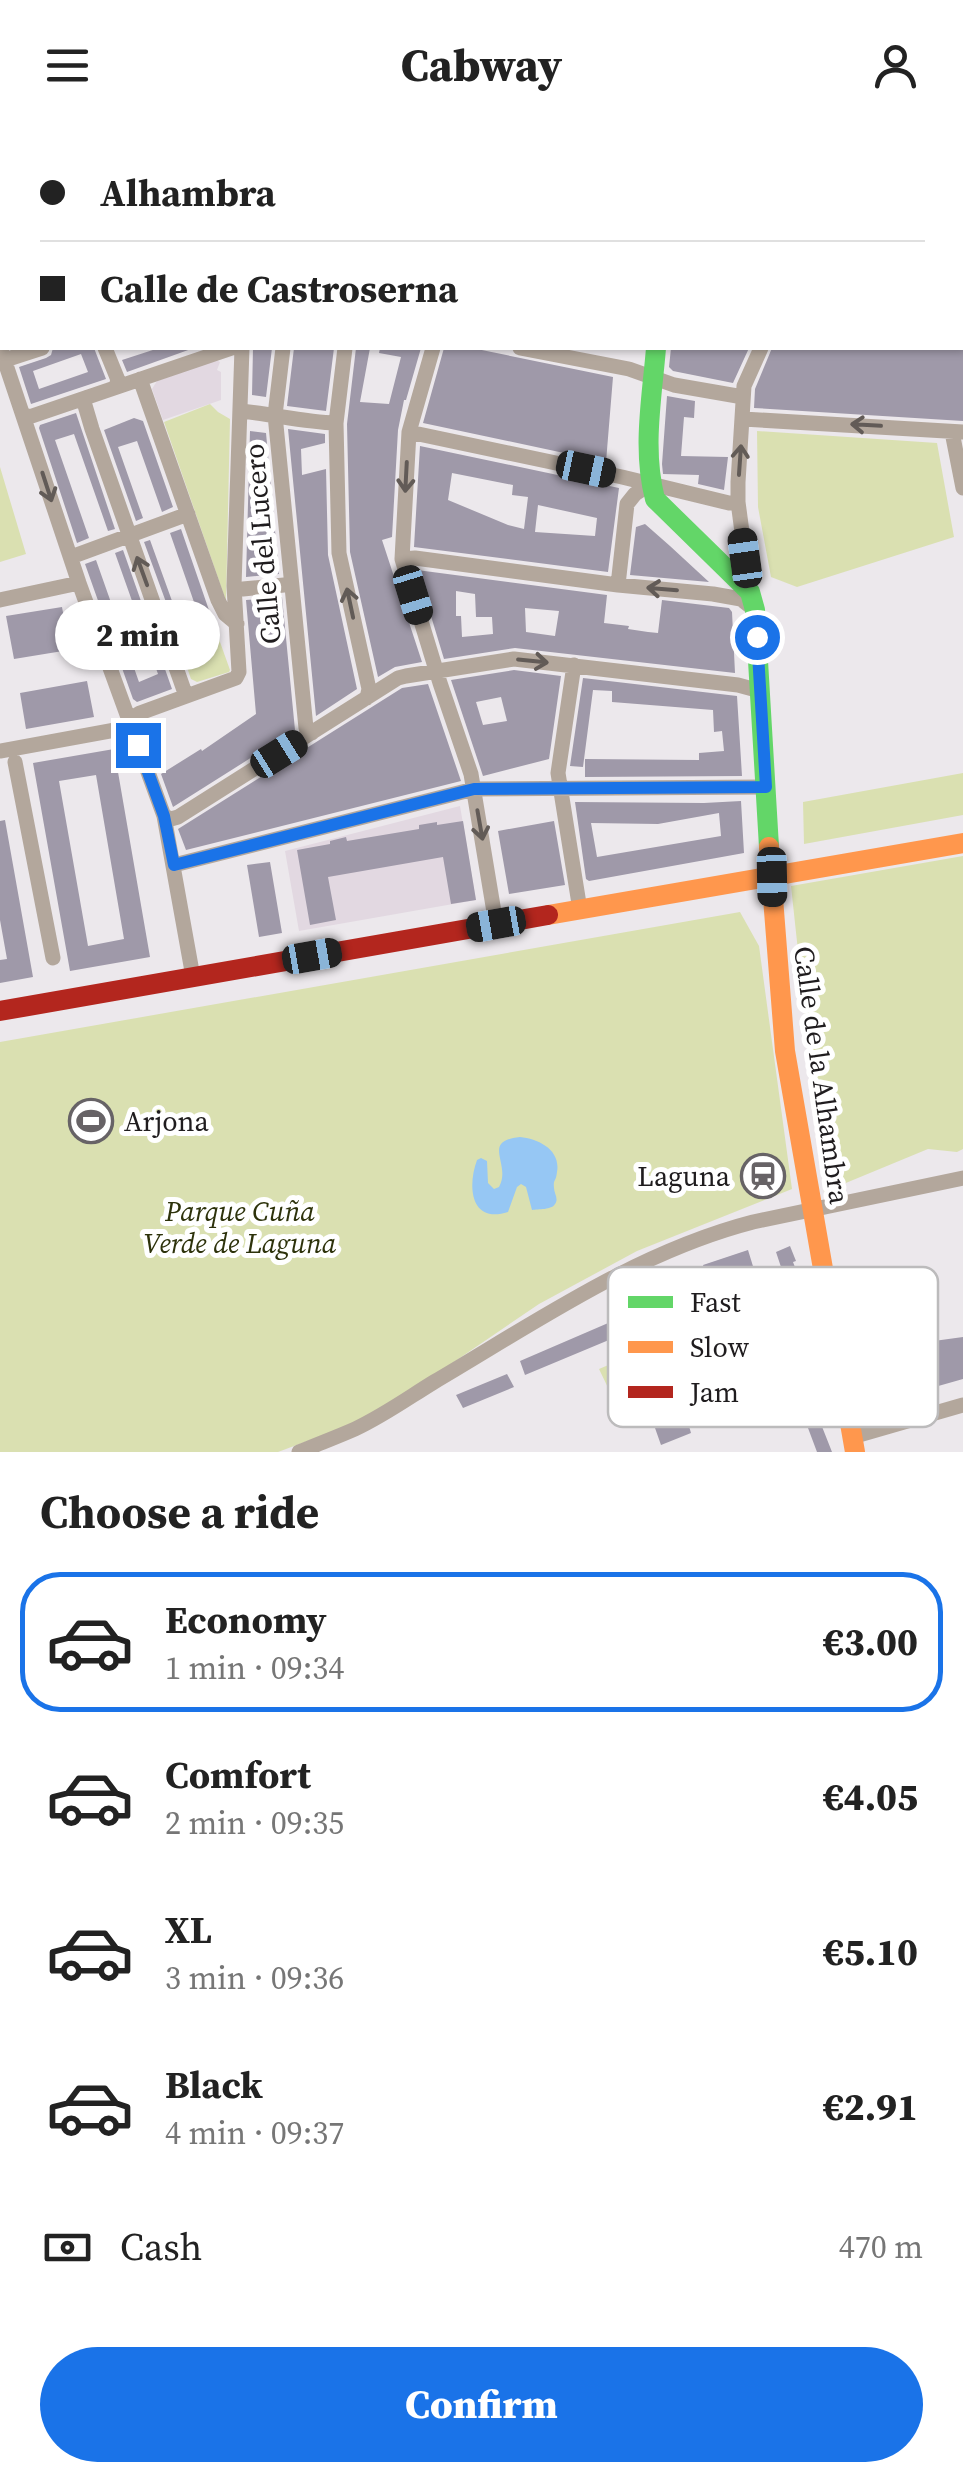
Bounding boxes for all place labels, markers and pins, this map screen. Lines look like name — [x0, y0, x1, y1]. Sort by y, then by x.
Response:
sports icon: Arjona — [68, 1098, 114, 1144]
place label: Arjona — [124, 1102, 210, 1140]
station icon: Laguna — [740, 1153, 786, 1199]
place label: Laguna — [637, 1157, 731, 1195]

